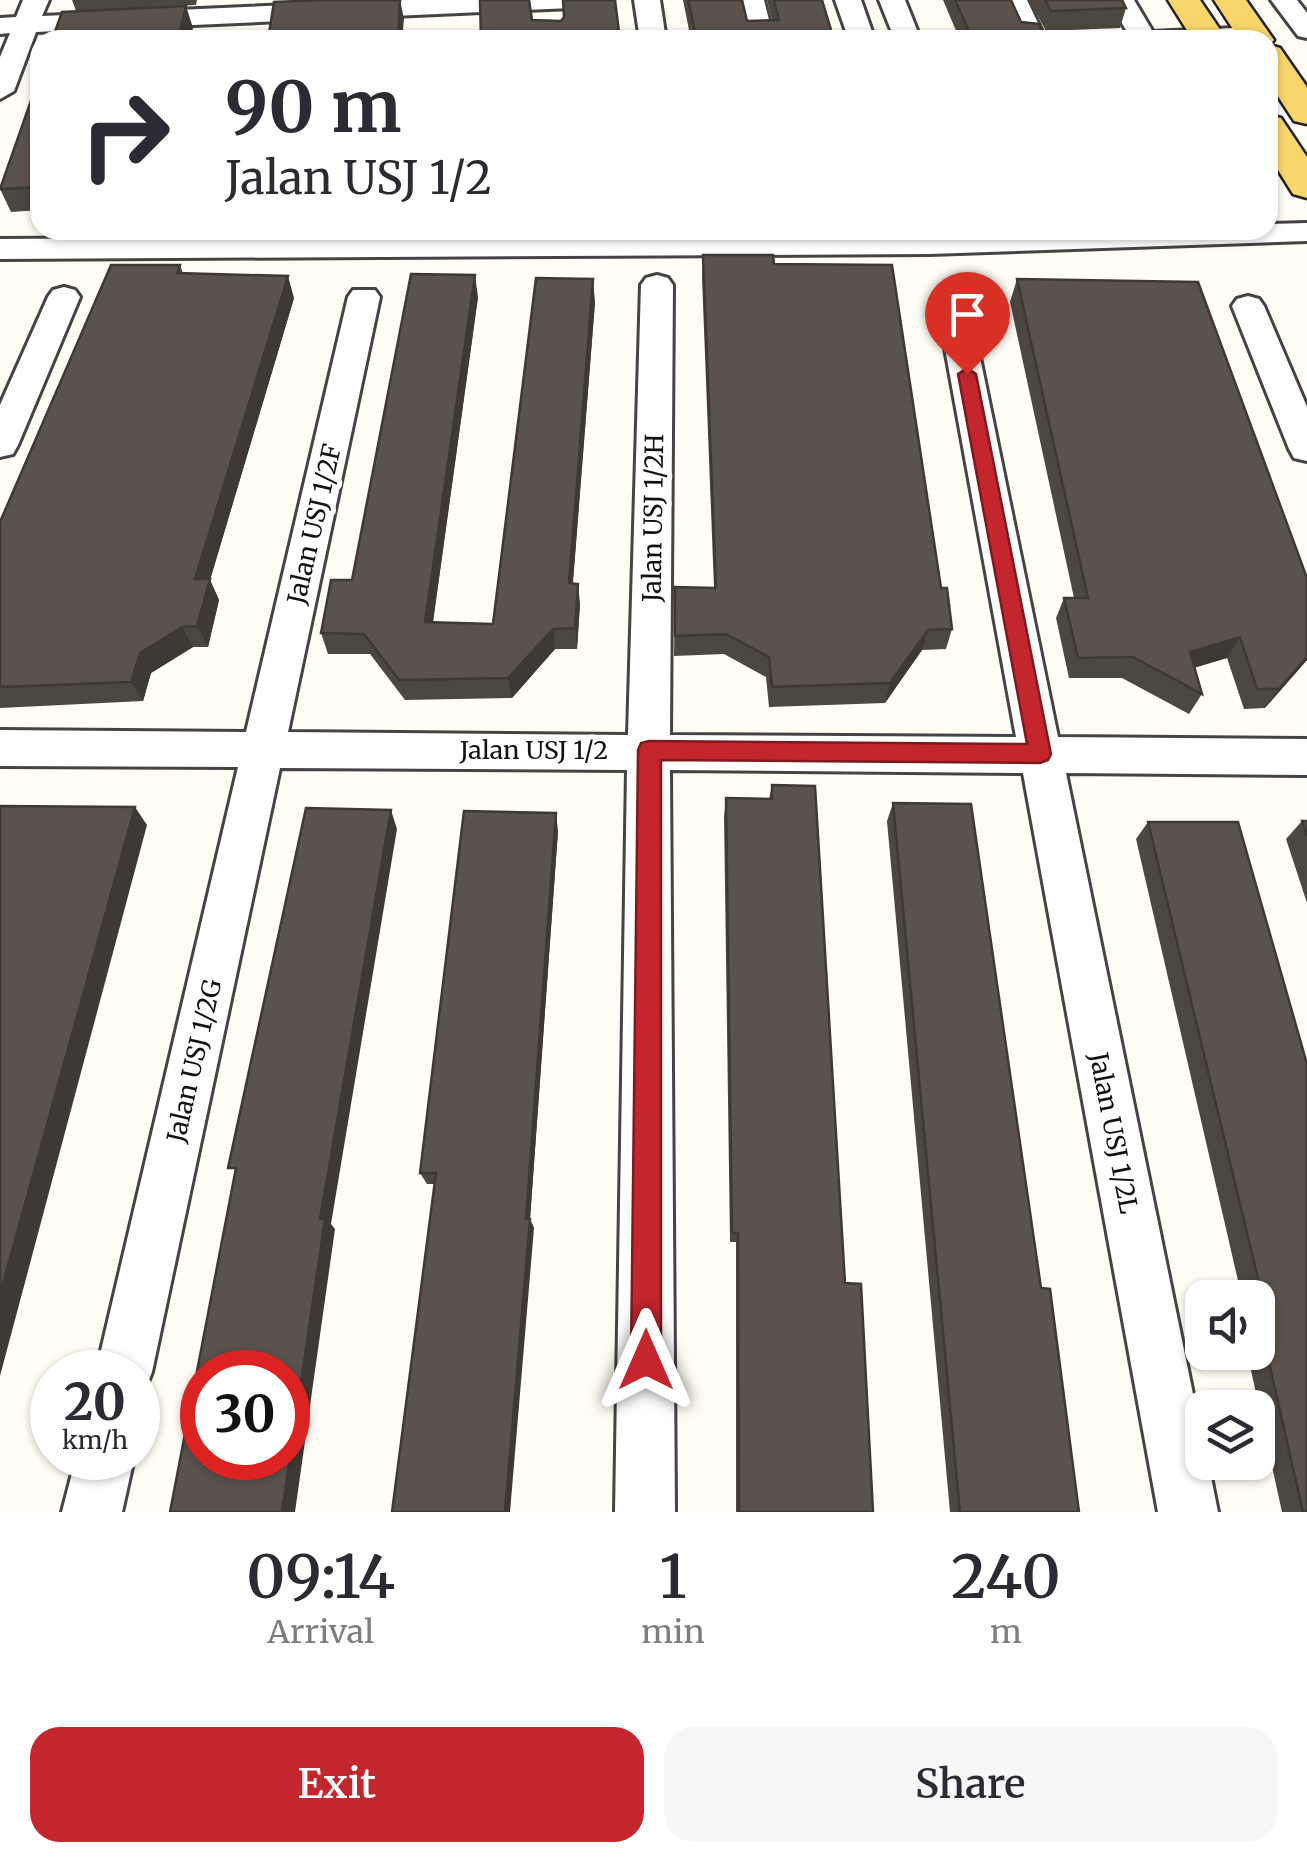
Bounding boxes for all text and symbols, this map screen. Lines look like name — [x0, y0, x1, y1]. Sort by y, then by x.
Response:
text: 90 m — [225, 63, 402, 151]
icon: right — [60, 70, 190, 200]
text: Jalan USJ 1/2 — [225, 150, 492, 206]
pin — [925, 272, 1010, 375]
icon: arrive — [940, 287, 995, 342]
street label: Jalan USJ 1/2H — [636, 434, 670, 603]
street label: Jalan USJ 1/2F — [280, 441, 348, 608]
street label: Jalan USJ 1/2 — [459, 734, 608, 766]
street label: Jalan USJ 1/2G — [159, 976, 228, 1147]
street label: Jalan USJ 1/2L — [1082, 1049, 1145, 1217]
map controls — [1185, 1280, 1275, 1480]
button: sound — [1185, 1280, 1275, 1370]
position arrow — [594, 1308, 698, 1412]
speed limit sign: 30 — [180, 1350, 310, 1480]
text: 20 — [64, 1371, 126, 1434]
button: layers — [1185, 1390, 1275, 1480]
text: km/h — [62, 1424, 128, 1456]
text: 09:14 — [246, 1539, 395, 1614]
text: 1 — [659, 1539, 687, 1614]
text: 240 — [951, 1539, 1061, 1614]
text: Arrival — [267, 1612, 374, 1652]
text: min — [641, 1612, 705, 1652]
text: m — [990, 1612, 1022, 1652]
button: Exit — [30, 1727, 644, 1842]
button: Share — [664, 1727, 1277, 1842]

